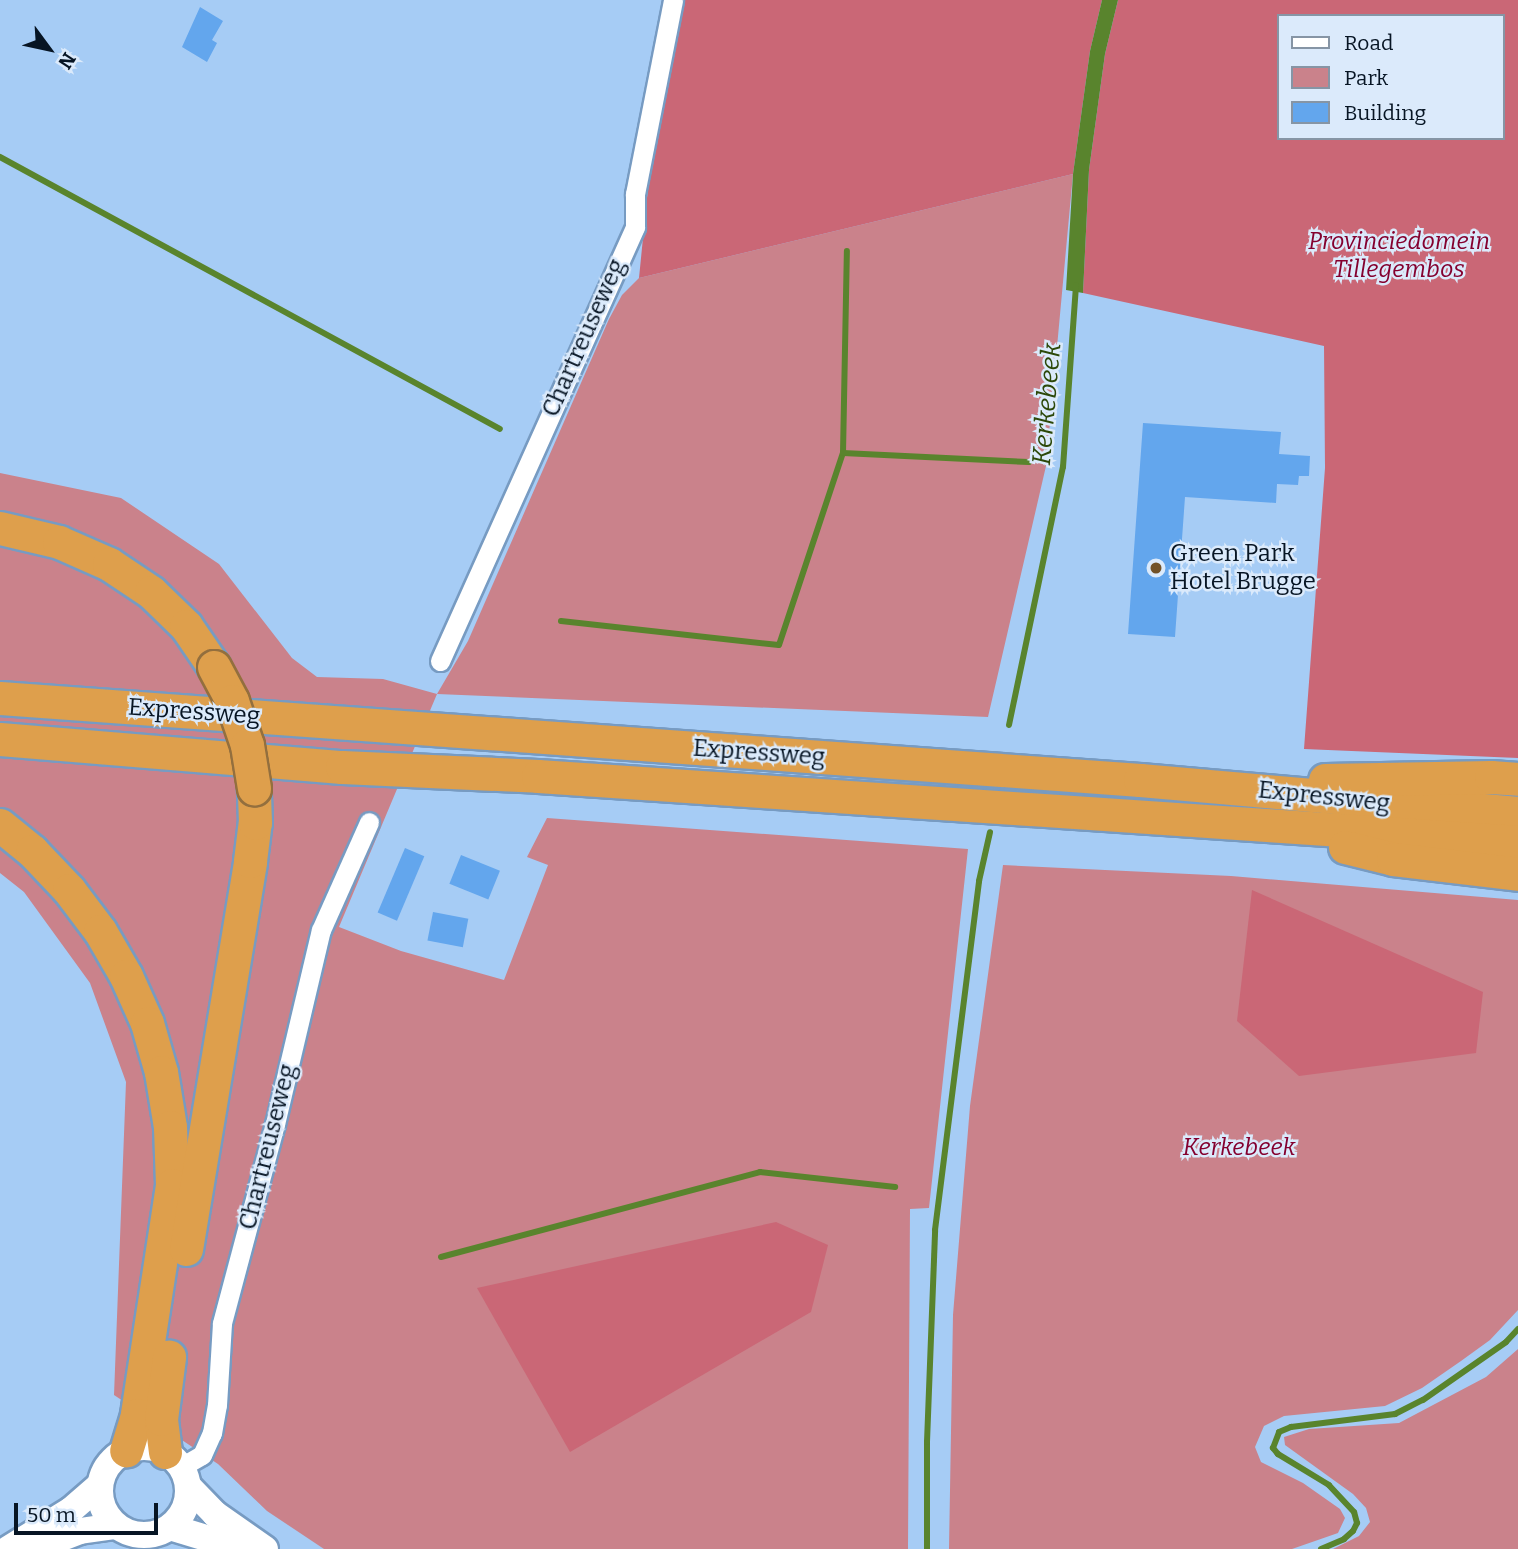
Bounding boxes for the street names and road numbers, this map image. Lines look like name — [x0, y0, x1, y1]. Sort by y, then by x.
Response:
street label: Chartreuseweg — [536, 255, 632, 421]
street label: Expressweg — [127, 693, 261, 731]
street label: Expressweg — [692, 734, 826, 772]
street label: Expressweg — [1257, 776, 1391, 818]
street label: Chartreuseweg — [234, 1061, 302, 1233]

